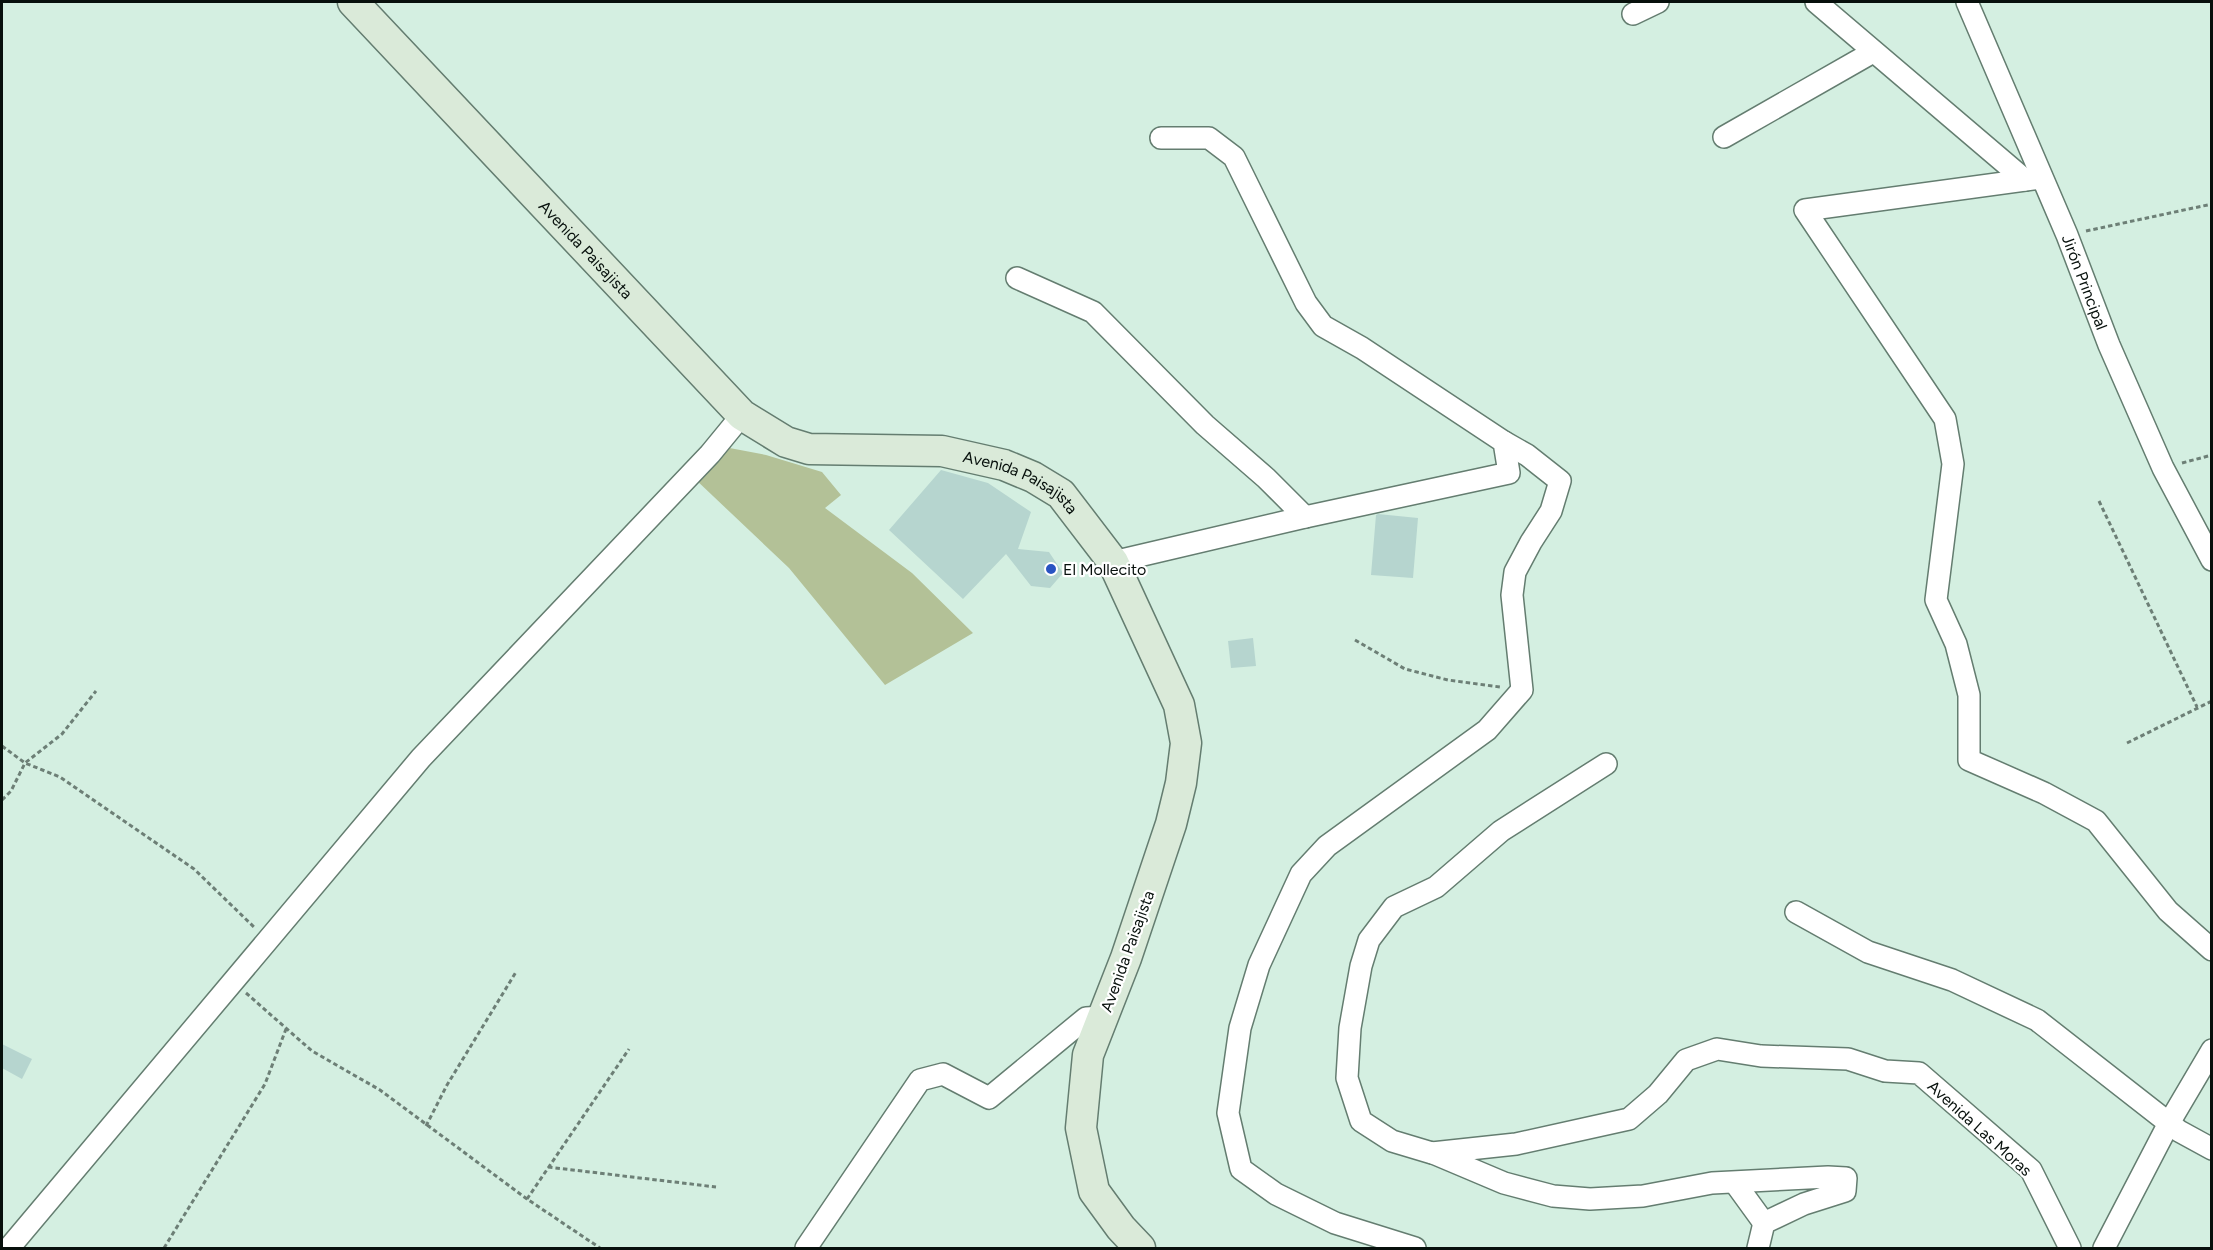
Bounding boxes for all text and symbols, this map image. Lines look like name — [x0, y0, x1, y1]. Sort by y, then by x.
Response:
street label: Avenida Paisajista — [535, 197, 637, 303]
street label: Jirón Principal — [2058, 232, 2111, 333]
street label: Avenida Paisajista — [961, 447, 1082, 518]
place label: El Mollecito — [1063, 560, 1146, 579]
marker: El Mollecito — [1044, 562, 1058, 576]
street label: Avenida Paisajista — [1097, 888, 1158, 1015]
street label: Avenida Las Moras — [1924, 1077, 2036, 1180]

